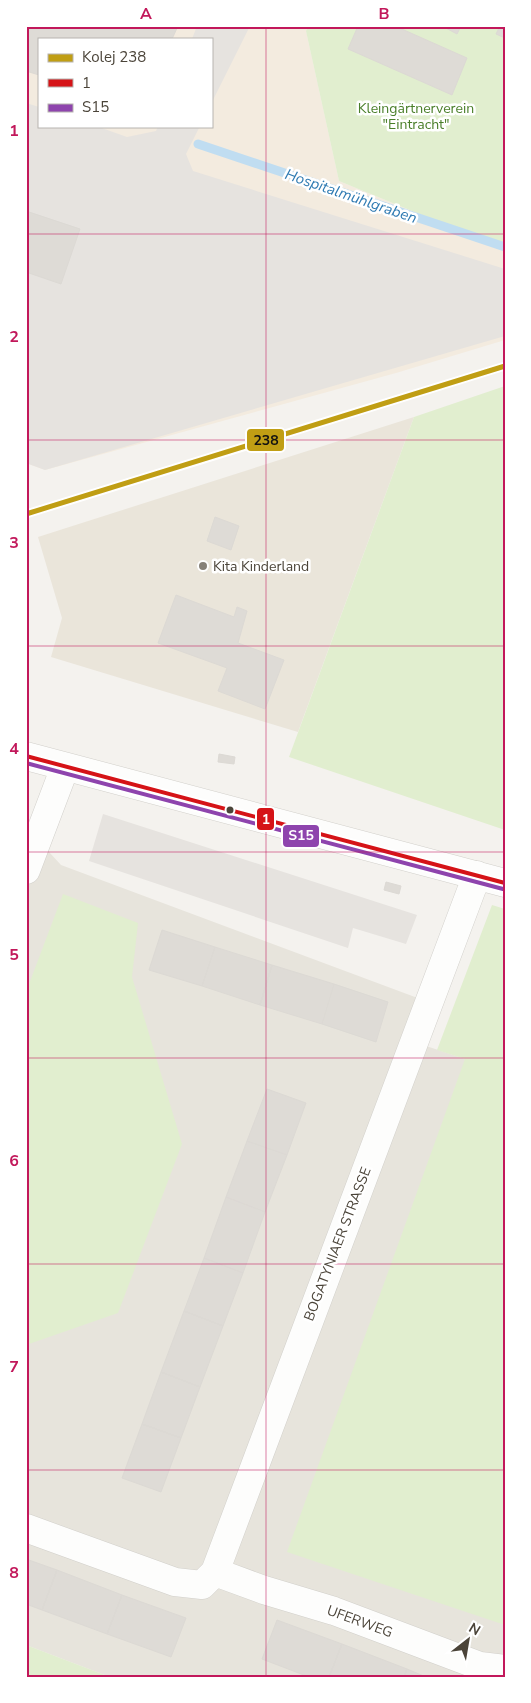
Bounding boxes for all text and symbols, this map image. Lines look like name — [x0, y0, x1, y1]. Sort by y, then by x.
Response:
text: A — [140, 3, 152, 25]
text: B — [378, 3, 390, 25]
legend — [38, 38, 212, 128]
text: Kolej 238 — [82, 47, 146, 67]
text: 1 — [82, 73, 91, 93]
text: S15 — [82, 97, 109, 117]
park label: Kleingärtnerverein "Eintracht" — [358, 99, 474, 134]
text: 1 — [9, 120, 19, 142]
water label: Hospitalmühlgraben — [282, 164, 420, 228]
text: 2 — [9, 326, 19, 348]
line badge: 238 — [246, 428, 285, 452]
text: 238 — [253, 431, 279, 450]
text: 3 — [9, 532, 19, 554]
place label: Kita Kinderland — [213, 557, 309, 576]
marker: Kita Kinderland — [197, 560, 209, 572]
text: 4 — [9, 738, 19, 760]
unlabelled marker — [225, 805, 235, 815]
line badge: 1 — [256, 807, 275, 831]
text: 1 — [262, 810, 270, 829]
line badge: S15 — [282, 824, 320, 848]
text: S15 — [288, 826, 314, 845]
text: 5 — [9, 944, 19, 966]
text: 6 — [9, 1150, 19, 1172]
street label: BOGATYNIAER STRASSE — [299, 1164, 376, 1324]
text: 7 — [9, 1356, 19, 1378]
text: 8 — [9, 1562, 19, 1584]
street label: UFERWEG — [324, 1601, 395, 1642]
north arrow — [444, 1616, 494, 1666]
text: N — [465, 1618, 484, 1640]

